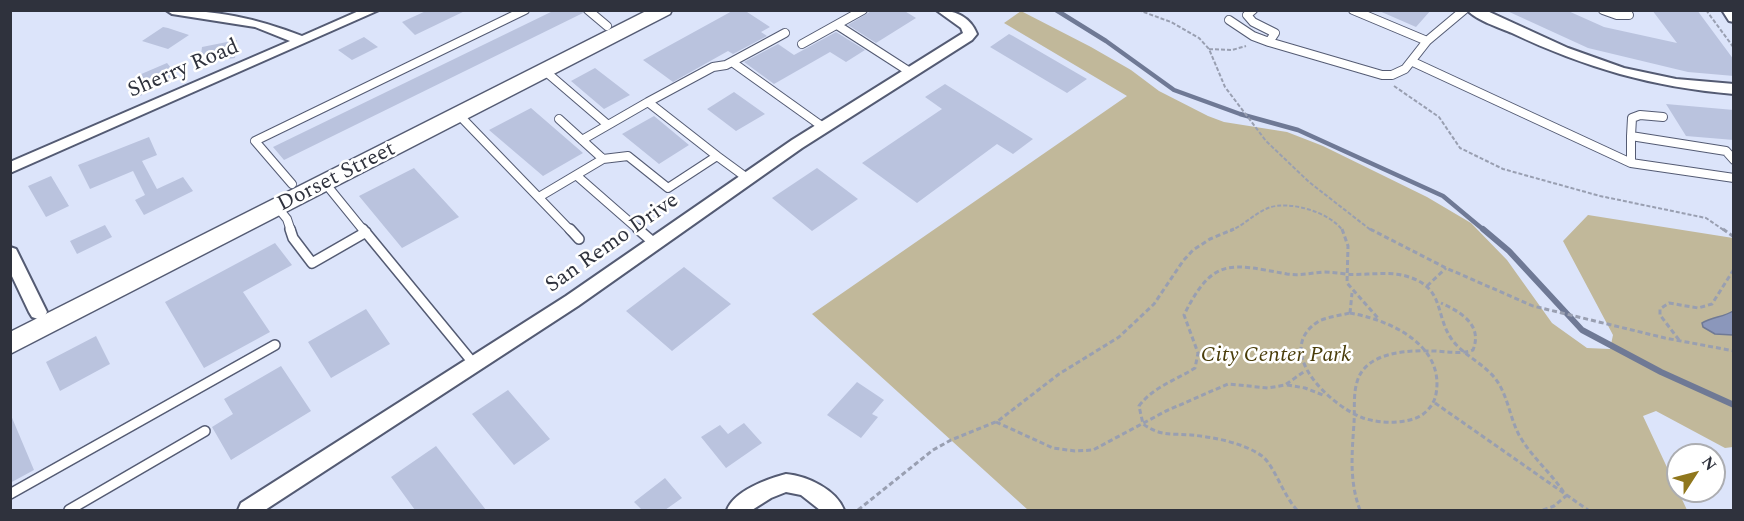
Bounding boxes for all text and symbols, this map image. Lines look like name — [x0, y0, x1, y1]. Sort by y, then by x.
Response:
street label: Sherry Road — [124, 35, 244, 105]
street label: Dorset Street — [274, 137, 400, 219]
street label: San Remo Drive — [541, 188, 685, 300]
park label: City Center Park — [1201, 344, 1351, 370]
north arrow — [1666, 443, 1726, 503]
text: N — [1695, 451, 1722, 476]

